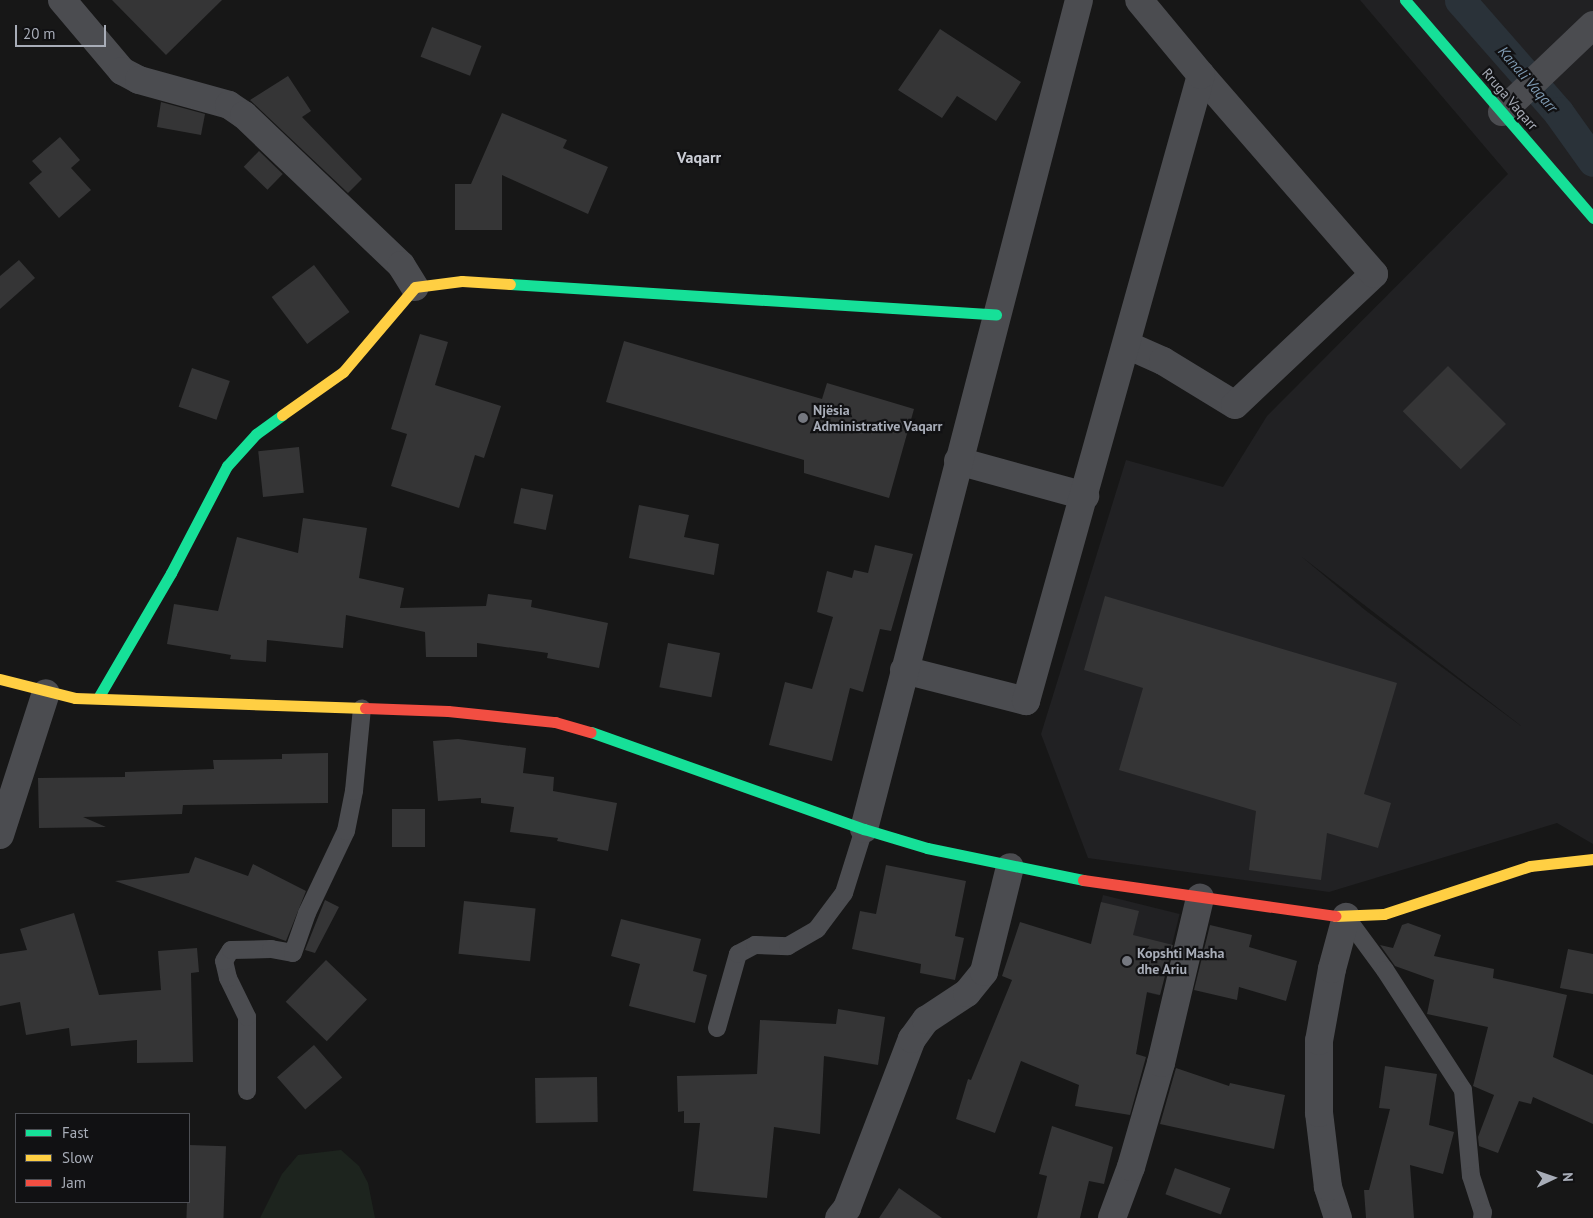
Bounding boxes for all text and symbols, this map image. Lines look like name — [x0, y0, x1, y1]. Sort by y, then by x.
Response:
scale bar — [18, 15, 109, 47]
text: 20 m — [23, 24, 56, 43]
water label: Kanali Vaqarr — [1494, 42, 1562, 116]
street label: Rruga Vaqarr — [1478, 64, 1542, 134]
district label: Vaqarr — [677, 147, 721, 167]
place label: Njësia Administrative Vaqarr — [813, 402, 943, 434]
marker: Njësia Administrative Vaqarr — [797, 412, 809, 424]
place label: Kopshti Masha dhe Ariu — [1137, 945, 1224, 978]
marker: Kopshti Masha dhe Ariu — [1121, 955, 1133, 967]
legend — [15, 1113, 190, 1203]
text: Fast — [62, 1123, 89, 1142]
text: Slow — [62, 1148, 93, 1167]
north arrow — [1528, 1153, 1578, 1203]
text: N — [1559, 1172, 1577, 1182]
text: Jam — [62, 1173, 86, 1192]

